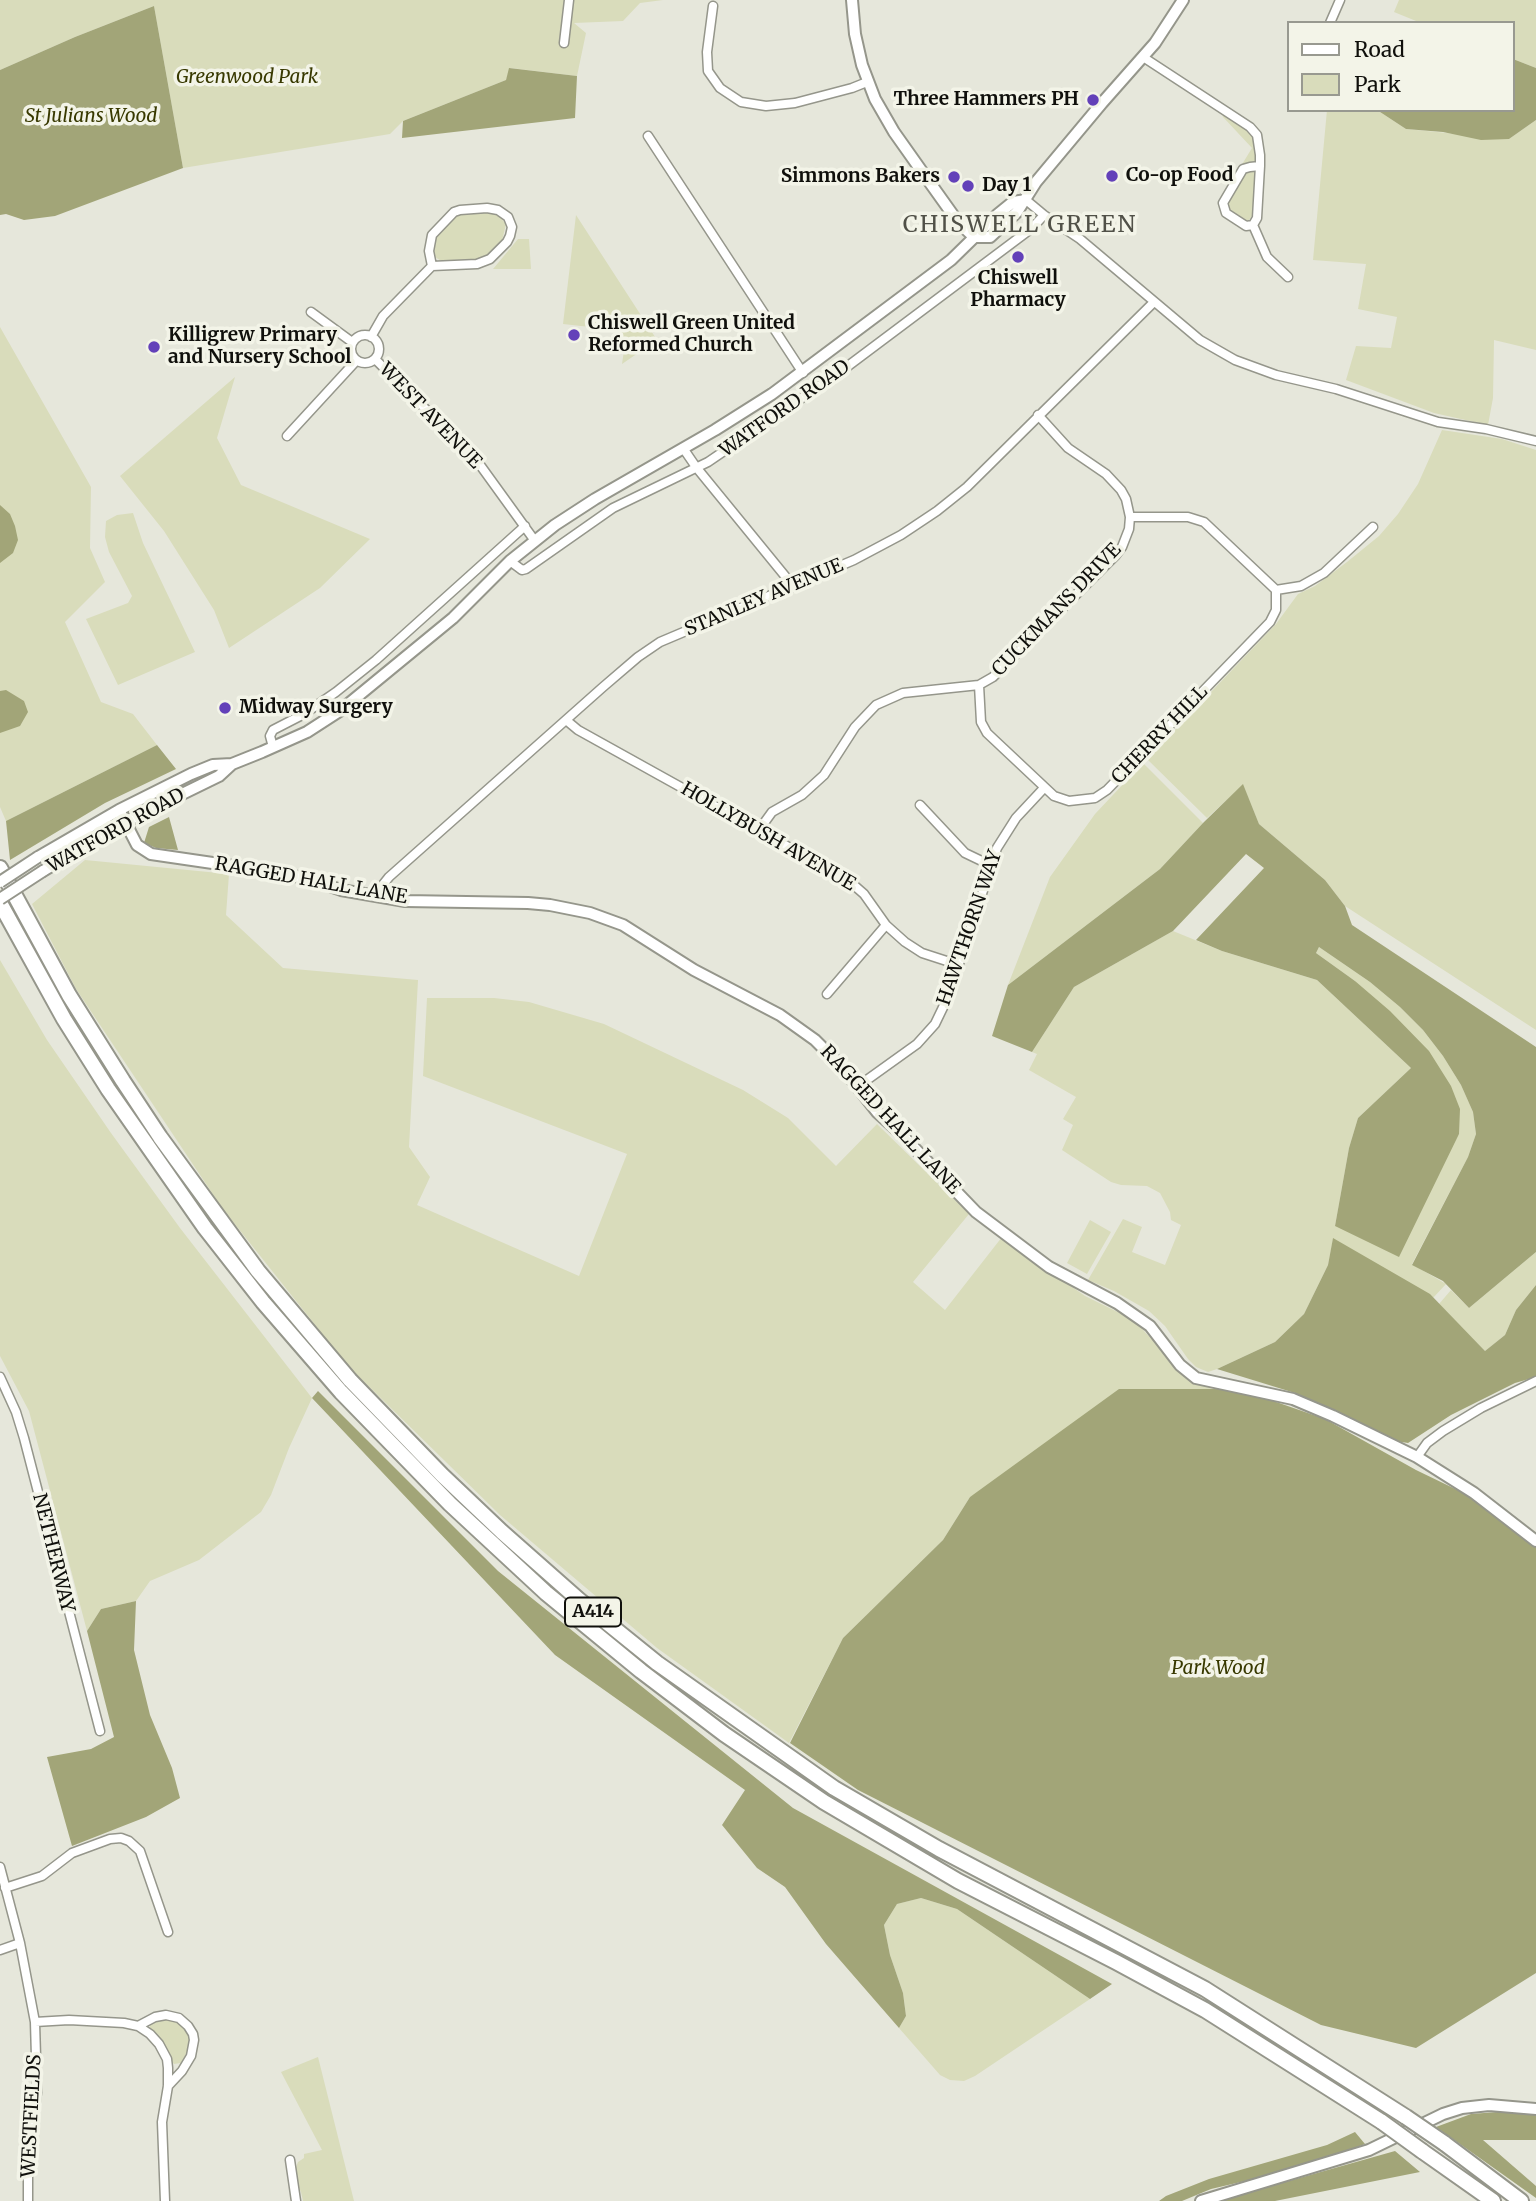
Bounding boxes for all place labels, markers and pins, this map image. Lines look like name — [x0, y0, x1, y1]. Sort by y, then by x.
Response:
place label: Three Hammers PH — [893, 89, 1079, 111]
marker: Three Hammers PH — [1085, 92, 1101, 108]
place label: Co-op Food — [1126, 165, 1233, 187]
place label: Simmons Bakers — [781, 166, 940, 188]
marker: Co-op Food — [1104, 168, 1120, 184]
marker: Simmons Bakers — [946, 169, 962, 185]
place label: Day 1 — [982, 175, 1031, 197]
marker: Day 1 — [960, 178, 976, 194]
marker: Chiswell Pharmacy — [1010, 249, 1026, 265]
place label: Chiswell Pharmacy — [970, 268, 1066, 312]
place label: Chiswell Green United Reformed Church — [588, 313, 795, 357]
place label: Killigrew Primary and Nursery School — [168, 325, 351, 369]
marker: Chiswell Green United Reformed Church — [566, 327, 582, 343]
marker: Killigrew Primary and Nursery School — [146, 339, 162, 355]
place label: Midway Surgery — [239, 697, 393, 719]
marker: Midway Surgery — [217, 700, 233, 716]

